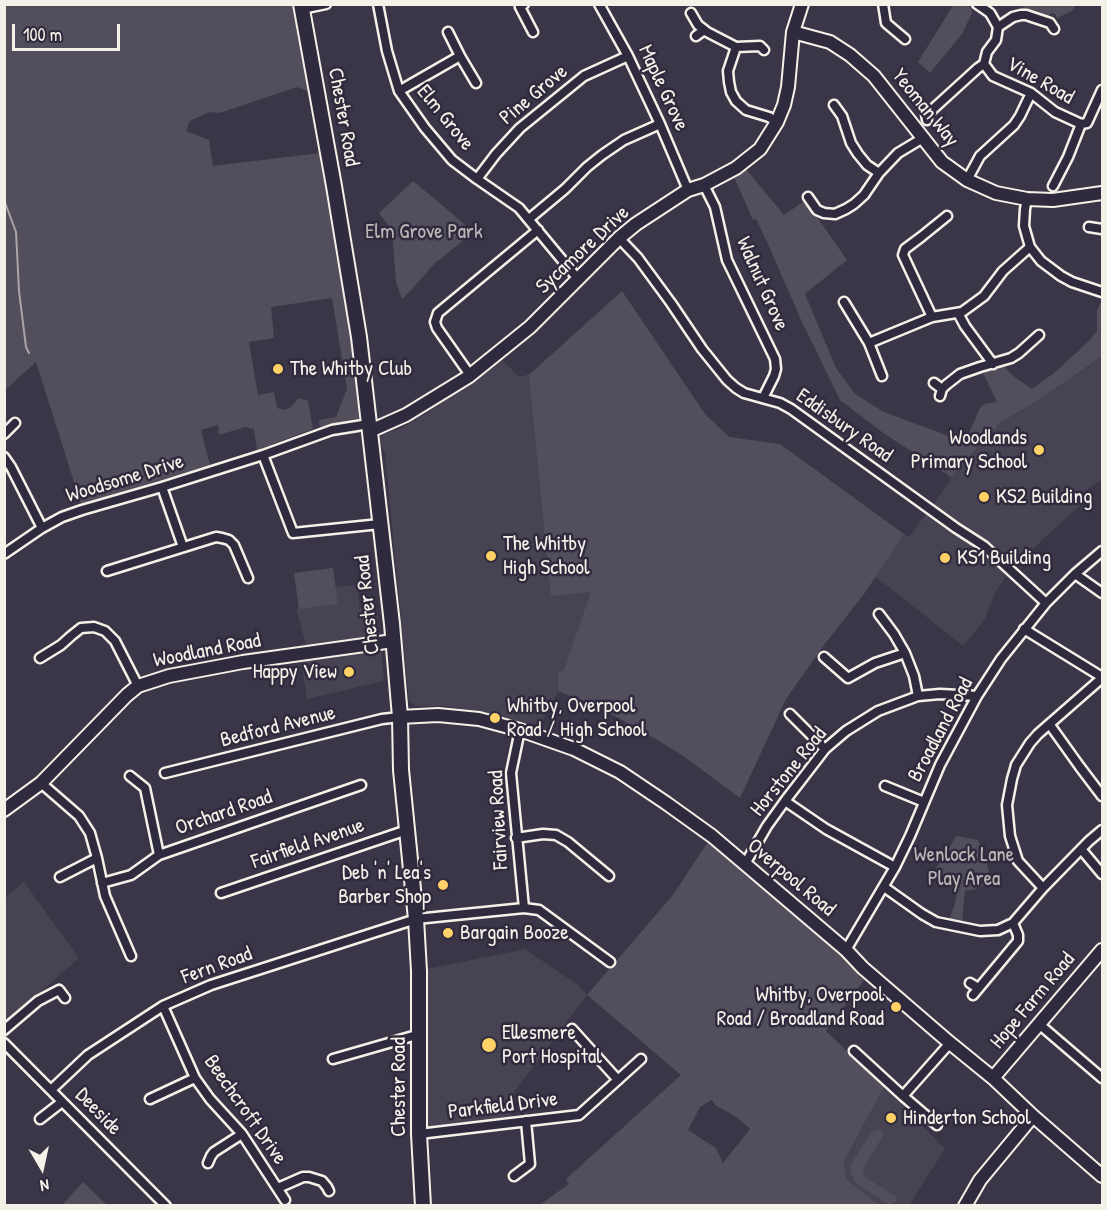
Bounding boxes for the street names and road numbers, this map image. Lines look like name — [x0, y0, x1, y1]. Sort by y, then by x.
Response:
street label: Maple Grove — [632, 41, 694, 135]
street label: Vine Road — [1002, 52, 1078, 110]
street label: Pine Grove — [495, 59, 573, 131]
street label: Yeoman Way — [886, 64, 964, 152]
street label: Chester Road — [322, 66, 364, 168]
street label: Elm Grove — [411, 80, 479, 156]
street label: Sycamore Drive — [531, 200, 635, 300]
street label: Walnut Grove — [730, 233, 794, 335]
street label: Eddisbury Road — [791, 384, 897, 468]
street label: Woodsome Drive — [63, 449, 187, 509]
street label: Chester Road — [350, 554, 386, 656]
street label: Woodland Road — [151, 628, 263, 674]
street label: Broadland Road — [903, 674, 979, 786]
street label: Bedford Avenue — [218, 701, 338, 753]
street label: Horstone Road — [745, 722, 833, 822]
street label: Fairview Road — [484, 770, 514, 870]
street label: Orchard Road — [172, 785, 276, 841]
street label: Fairfield Avenue — [248, 813, 368, 875]
street label: Overpool Road — [742, 834, 840, 922]
street label: Fern Road — [178, 942, 256, 990]
street label: Hope Farm Road — [985, 948, 1081, 1054]
street label: Chester Road — [386, 1037, 412, 1137]
street label: Beechcroft Drive — [198, 1050, 292, 1170]
street label: Deeside — [69, 1083, 127, 1141]
street label: Parkfield Drive — [447, 1087, 559, 1125]

